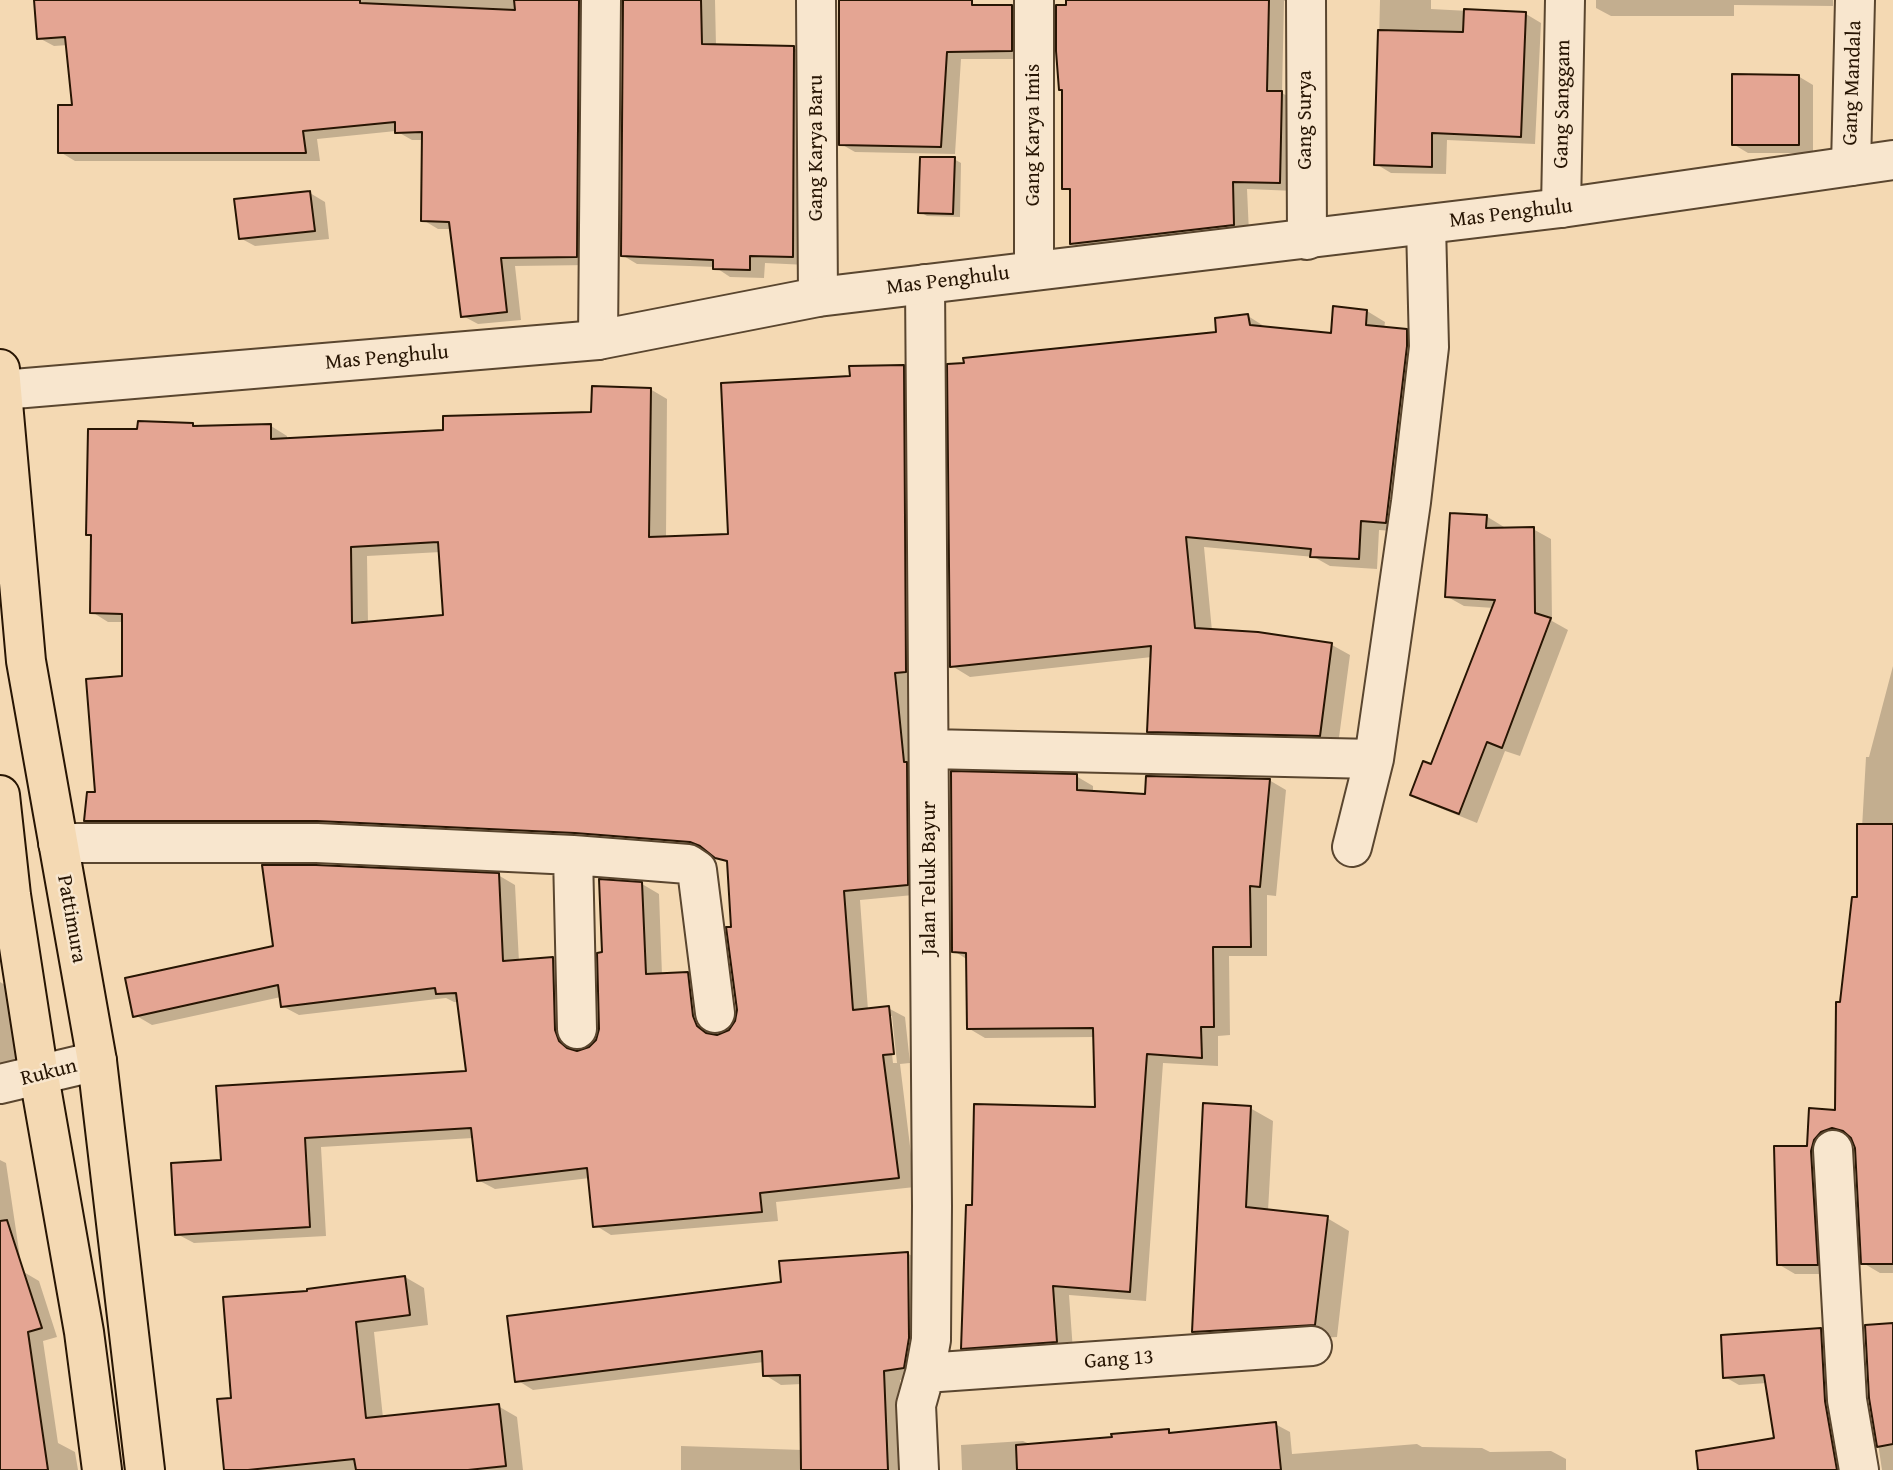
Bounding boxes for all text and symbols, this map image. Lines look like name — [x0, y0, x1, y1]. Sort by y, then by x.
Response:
street label: Gang Mandala — [1838, 20, 1868, 146]
street label: Gang Sanggam — [1549, 39, 1577, 169]
street label: Gang Karya Imis — [1021, 64, 1047, 206]
street label: Gang Surya — [1293, 70, 1319, 170]
street label: Gang Karya Baru — [804, 75, 830, 221]
street label: Mas Penghulu — [1448, 194, 1574, 234]
street label: Mas Penghulu — [885, 261, 1011, 301]
street label: Mas Penghulu — [324, 340, 450, 376]
street label: Jalan Teluk Bayur — [917, 801, 943, 955]
street label: Pattimura — [51, 873, 91, 965]
street label: Rukun — [18, 1054, 80, 1092]
street label: Gang 13 — [1084, 1345, 1154, 1375]

